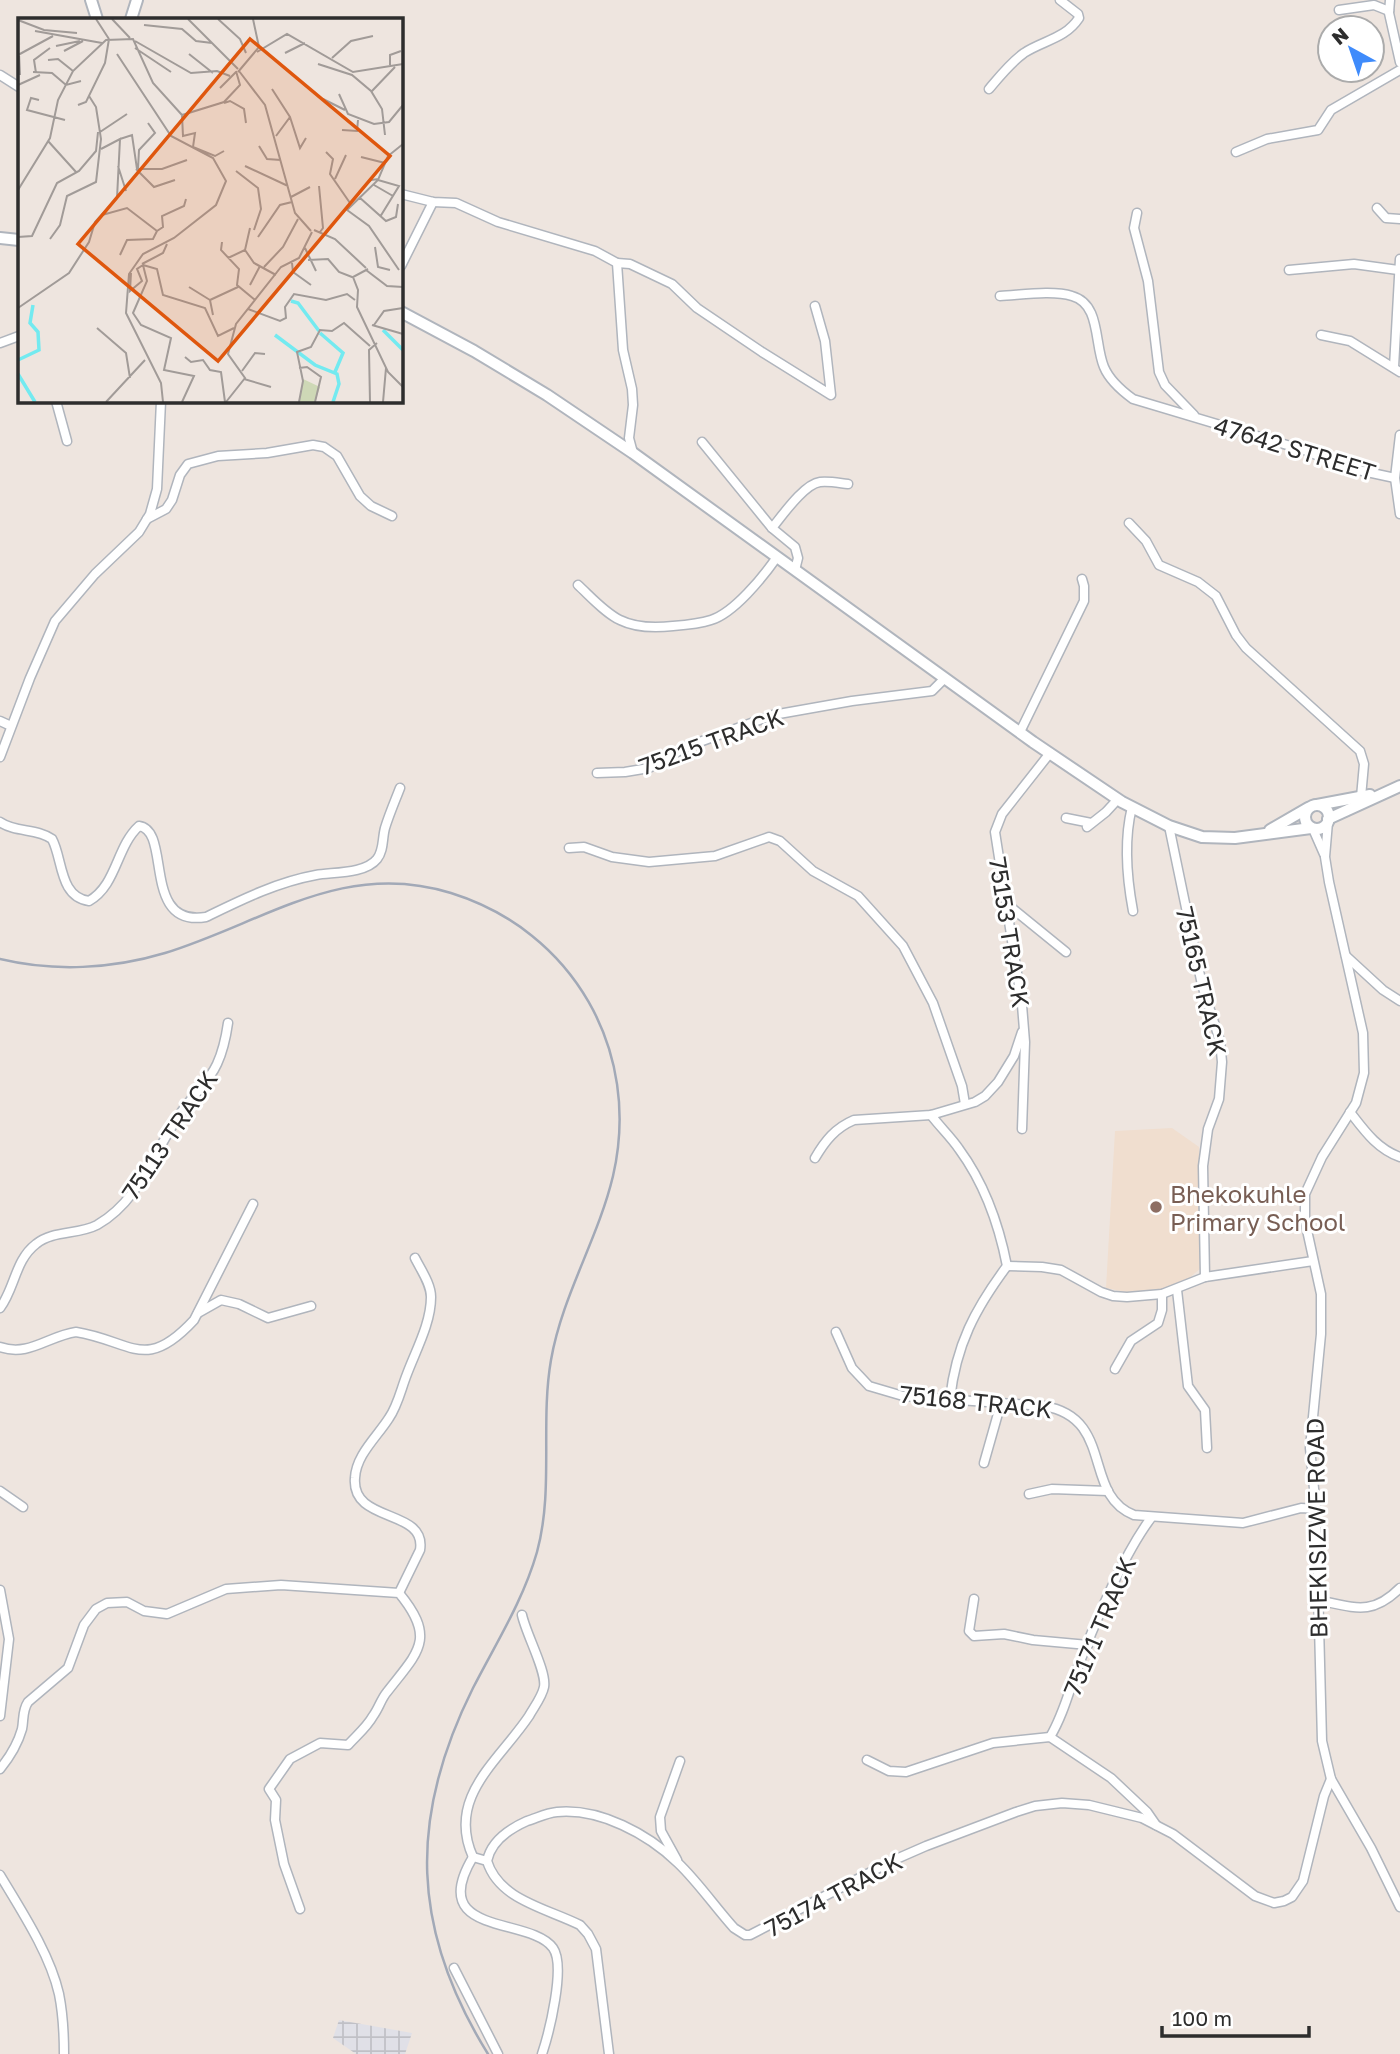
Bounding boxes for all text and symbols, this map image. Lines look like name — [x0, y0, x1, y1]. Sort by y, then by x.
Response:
north arrow — [1316, 14, 1386, 84]
inset map — [18, 18, 402, 402]
text: N — [1327, 22, 1353, 49]
street label: 47642 STREET — [1211, 410, 1379, 486]
street label: 75215 TRACK — [635, 701, 787, 781]
street label: 75153 TRACK — [984, 855, 1036, 1009]
street label: 75165 TRACK — [1171, 903, 1233, 1059]
street label: 75113 TRACK — [115, 1065, 223, 1205]
place label: Bhekokuhle Primary School — [1170, 1179, 1346, 1236]
marker: Bhekokuhle Primary School — [1148, 1199, 1164, 1215]
street label: 75168 TRACK — [898, 1379, 1054, 1423]
street label: BHEKISIZWE ROAD — [1300, 1418, 1332, 1638]
street label: 75171 TRACK — [1057, 1552, 1141, 1700]
street label: 75174 TRACK — [759, 1846, 907, 1942]
scale bar — [1162, 1994, 1309, 2038]
text: 100 m — [1172, 2005, 1232, 2031]

